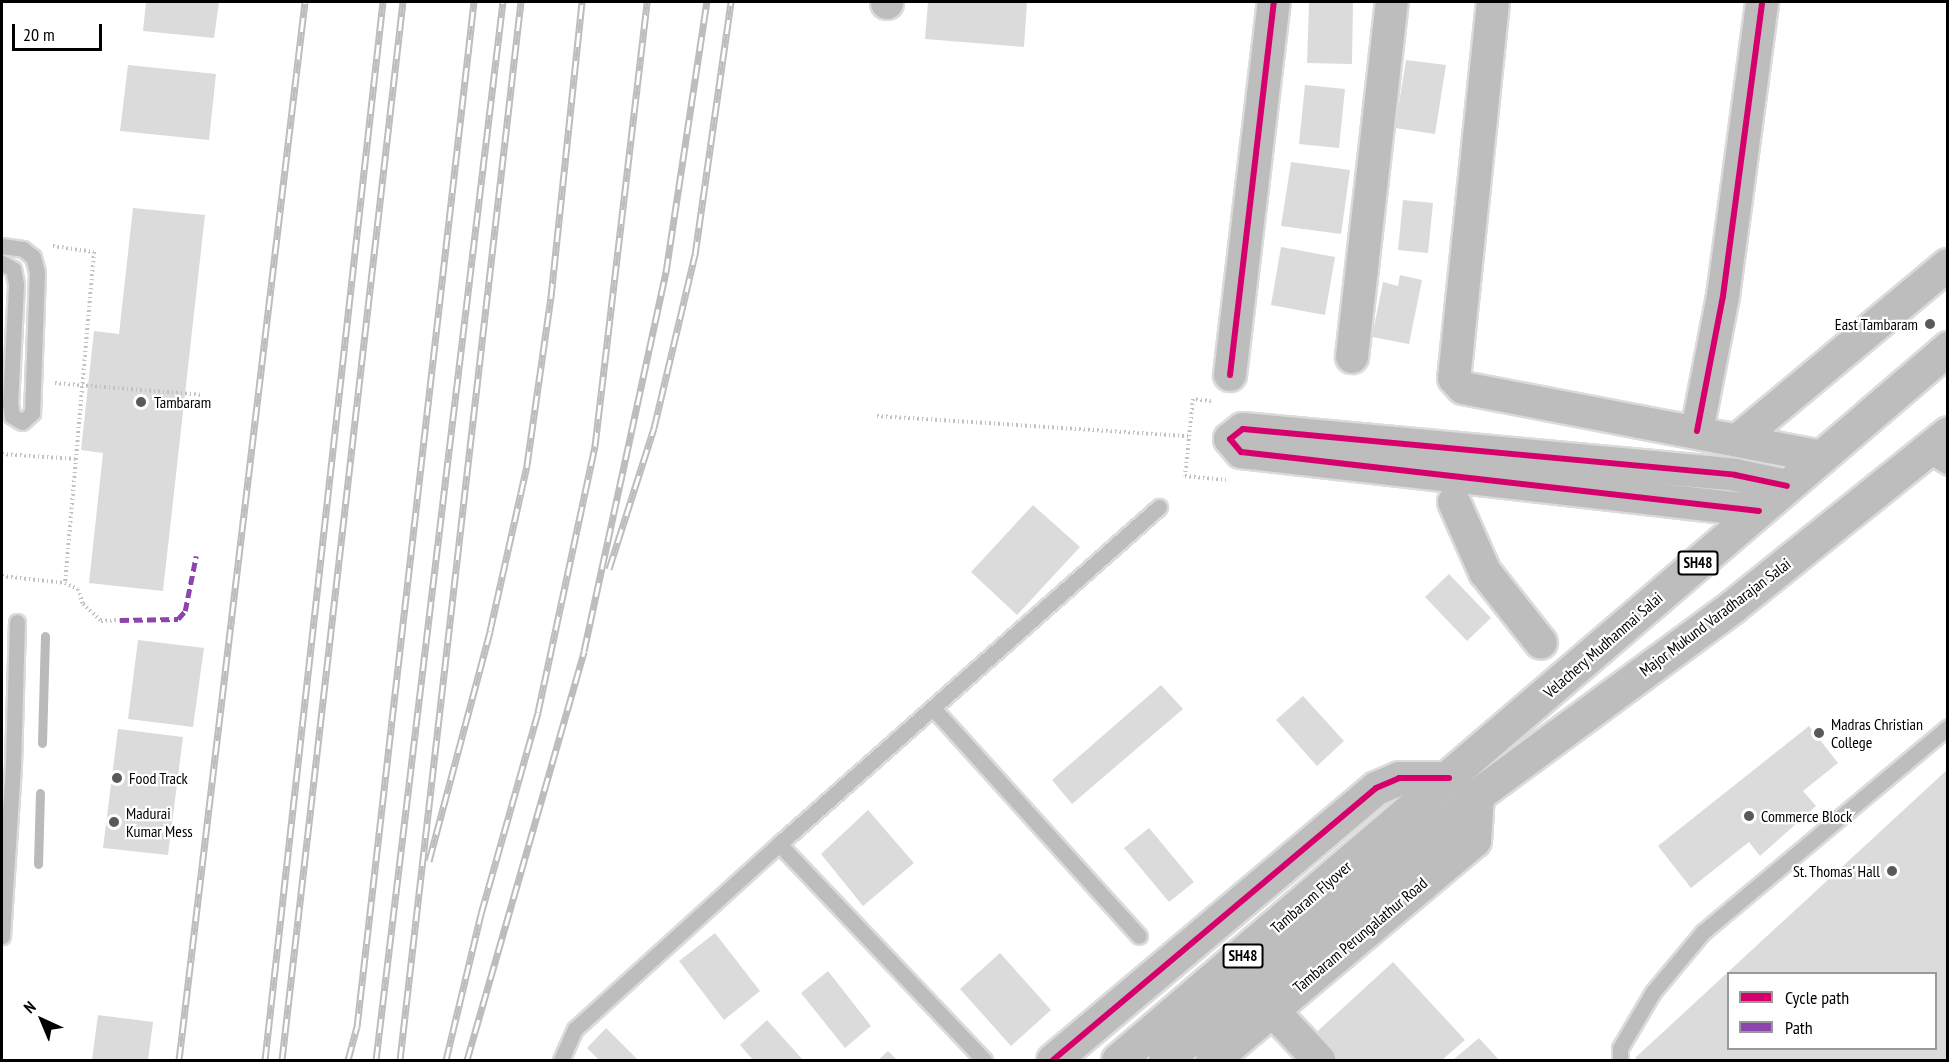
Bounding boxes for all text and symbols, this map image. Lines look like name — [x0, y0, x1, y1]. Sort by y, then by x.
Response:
scale bar — [15, 12, 105, 50]
text: 20 m — [23, 23, 55, 46]
place label: East Tambaram — [1834, 314, 1918, 334]
marker: East Tambaram — [1923, 317, 1937, 331]
place label: Tambaram — [154, 392, 211, 412]
marker: Tambaram — [132, 393, 150, 411]
road number: SH48 — [1677, 551, 1719, 575]
street label: Major Mukund Varadharajan Salai — [1636, 554, 1794, 680]
street label: Velachery Mudhanmai Salai — [1540, 588, 1666, 702]
place label: Madras Christian College — [1831, 714, 1923, 752]
marker: Madras Christian College — [1812, 726, 1826, 740]
place label: Food Track — [129, 768, 188, 788]
marker: Food Track — [110, 771, 124, 785]
place label: Madurai Kumar Mess — [126, 803, 193, 841]
place label: Commerce Block — [1761, 806, 1852, 826]
marker: Commerce Block — [1742, 809, 1756, 823]
marker: Madurai Kumar Mess — [107, 815, 121, 829]
street label: Tambaram Flyover — [1267, 857, 1355, 937]
place label: St. Thomas' Hall — [1790, 861, 1880, 881]
marker: St. Thomas' Hall — [1885, 864, 1899, 878]
street label: Tambaram Perungalathur Road — [1289, 873, 1431, 997]
road number: SH48 — [1222, 944, 1264, 968]
legend — [1727, 972, 1937, 1050]
text: Cycle path — [1785, 986, 1849, 1009]
north arrow — [12, 990, 72, 1050]
text: N — [19, 997, 40, 1017]
text: Path — [1785, 1016, 1813, 1039]

